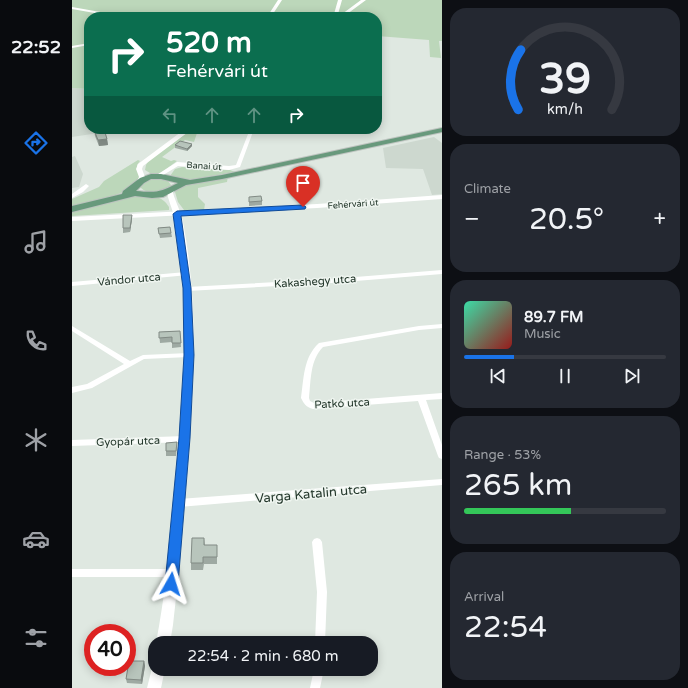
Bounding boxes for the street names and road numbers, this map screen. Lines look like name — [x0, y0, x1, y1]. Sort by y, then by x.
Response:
street label: Banai út — [186, 160, 223, 173]
street label: Fehérvári út — [327, 197, 379, 212]
street label: Vándor utca — [97, 270, 161, 289]
street label: Kakashegy utca — [273, 272, 357, 291]
street label: Patkó utca — [314, 396, 370, 411]
street label: Gyopár utca — [96, 434, 160, 449]
street label: Varga Katalin utca — [254, 481, 368, 507]

